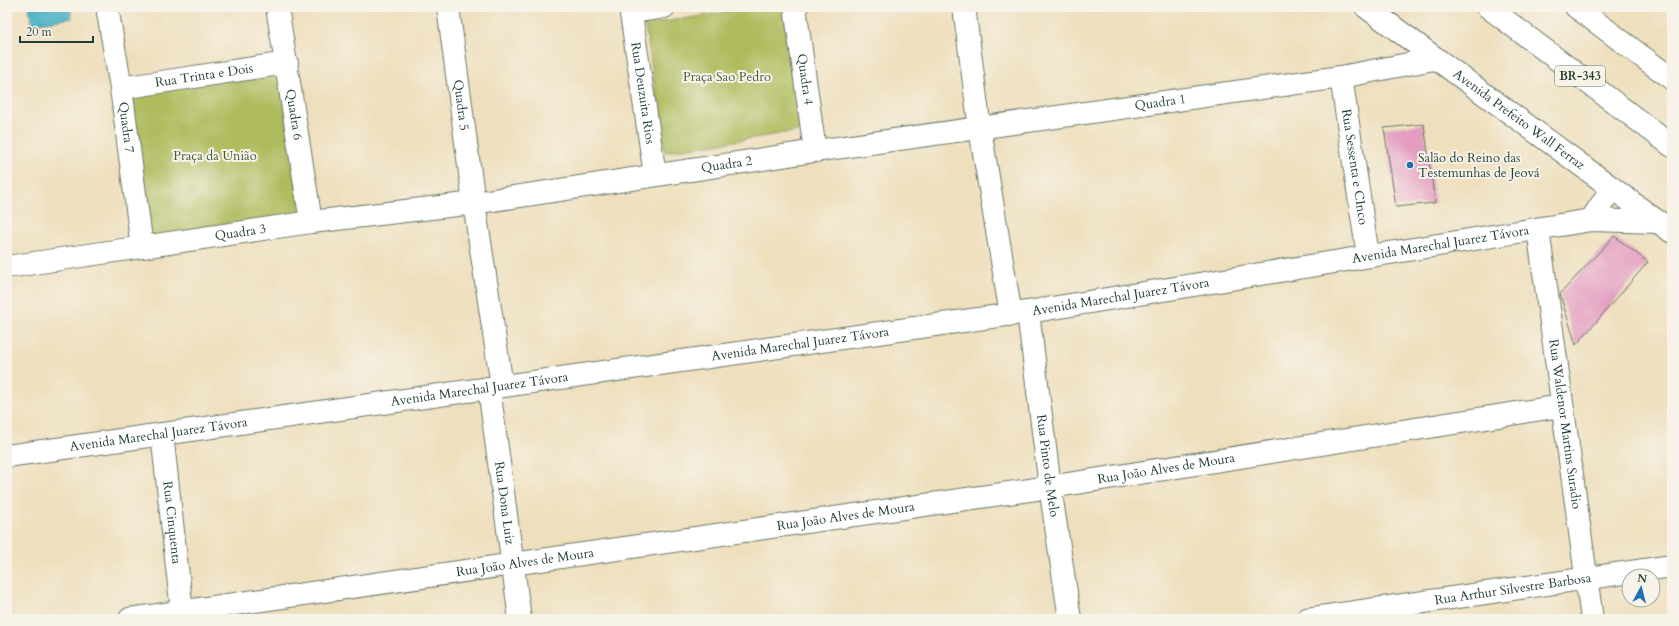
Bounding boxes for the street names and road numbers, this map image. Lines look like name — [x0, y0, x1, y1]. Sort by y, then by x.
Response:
street label: Rua Deuzuita Rios — [626, 41, 659, 145]
street label: Quadra 4 — [793, 53, 818, 106]
street label: Rua Trinta e Dois — [154, 59, 254, 92]
street label: Avenida Prefeito Wall Ferraz — [1449, 65, 1589, 174]
road number: BR-343 — [1555, 66, 1605, 86]
street label: Quadra 5 — [449, 78, 473, 132]
street label: Quadra 6 — [281, 88, 307, 142]
street label: Quadra 1 — [1134, 90, 1187, 115]
street label: Quadra 7 — [114, 101, 139, 154]
street label: Rua Sessenta e CInco — [1337, 108, 1372, 226]
street label: Quadra 2 — [700, 152, 754, 177]
street label: Quadra 3 — [214, 220, 267, 245]
street label: Avenida Marechal Juarez Távora — [1351, 221, 1531, 268]
street label: Avenida Marechal Juarez Távora — [1031, 273, 1211, 320]
street label: Avenida Marechal Juarez Távora — [710, 323, 890, 366]
street label: Rua Waldenor Martins Suradio — [1544, 338, 1586, 510]
street label: Avenida Marechal Juarez Távora — [389, 368, 570, 411]
street label: Avenida Marechal Juarez Távora — [69, 413, 249, 456]
street label: Rua Pinto de Melo — [1032, 413, 1063, 518]
street label: Rua João Alves de Moura — [1096, 449, 1237, 488]
street label: Rua Dona Luiz — [490, 460, 519, 546]
street label: Rua Cinquenta — [158, 480, 186, 565]
street label: Rua João Alves de Moura — [776, 497, 916, 535]
street label: Rua João Alves de Moura — [455, 544, 595, 581]
street label: Rua Arthur Silvestre Barbosa — [1433, 569, 1593, 609]

